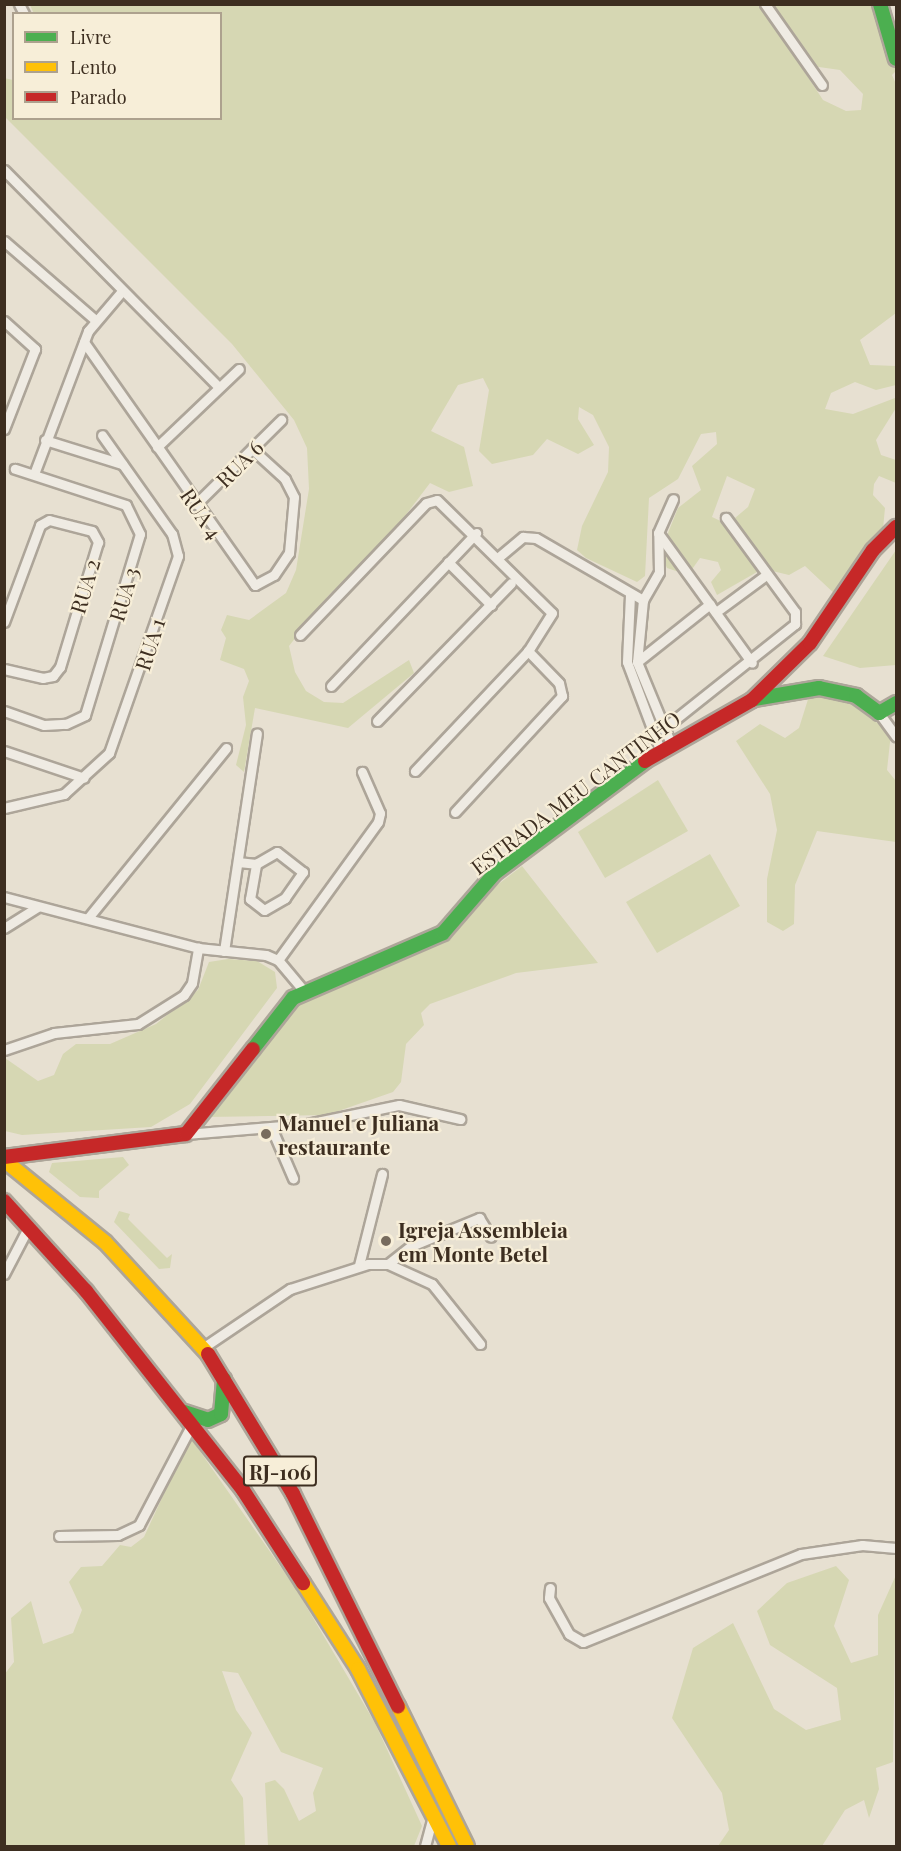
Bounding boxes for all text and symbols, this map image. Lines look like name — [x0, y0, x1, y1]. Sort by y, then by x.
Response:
legend — [12, 12, 222, 120]
text: Livre — [70, 25, 111, 49]
text: Lento — [70, 55, 117, 79]
text: Parado — [70, 85, 127, 109]
street label: RUA 6 — [210, 434, 268, 492]
street label: RUA 4 — [176, 483, 228, 543]
street label: RUA 2 — [64, 556, 104, 616]
street label: RUA 3 — [103, 564, 143, 624]
street label: RUA 1 — [129, 615, 169, 673]
street label: ESTRADA MEU CANTINHO — [465, 705, 685, 879]
place label: Manuel e Juliana restaurante — [278, 1109, 439, 1159]
marker: Manuel e Juliana restaurante — [259, 1127, 273, 1141]
place label: Igreja Assembleia em Monte Betel — [398, 1216, 569, 1266]
marker: Igreja Assembleia em Monte Betel — [379, 1234, 393, 1248]
road number: RJ-106 — [242, 1454, 318, 1488]

